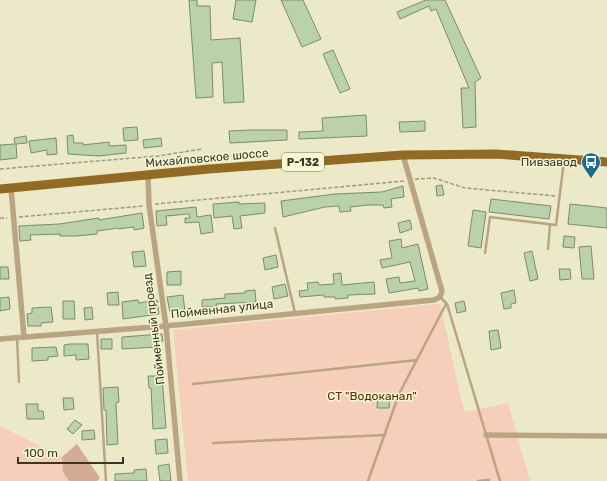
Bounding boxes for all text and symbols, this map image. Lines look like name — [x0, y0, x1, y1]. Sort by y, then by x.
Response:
street label: Михайловское шоссе — [145, 146, 269, 170]
bus stop icon: Пивзавод — [580, 151, 602, 179]
road number: Р-132 — [282, 153, 324, 171]
place label: Пивзавод — [521, 155, 577, 169]
street label: Пойменный проезд — [140, 272, 168, 386]
street label: Пойменная улица — [170, 297, 274, 321]
park label: СТ "Водоканал" — [327, 389, 417, 403]
scale bar — [18, 439, 123, 465]
text: 100 m — [24, 446, 58, 460]

